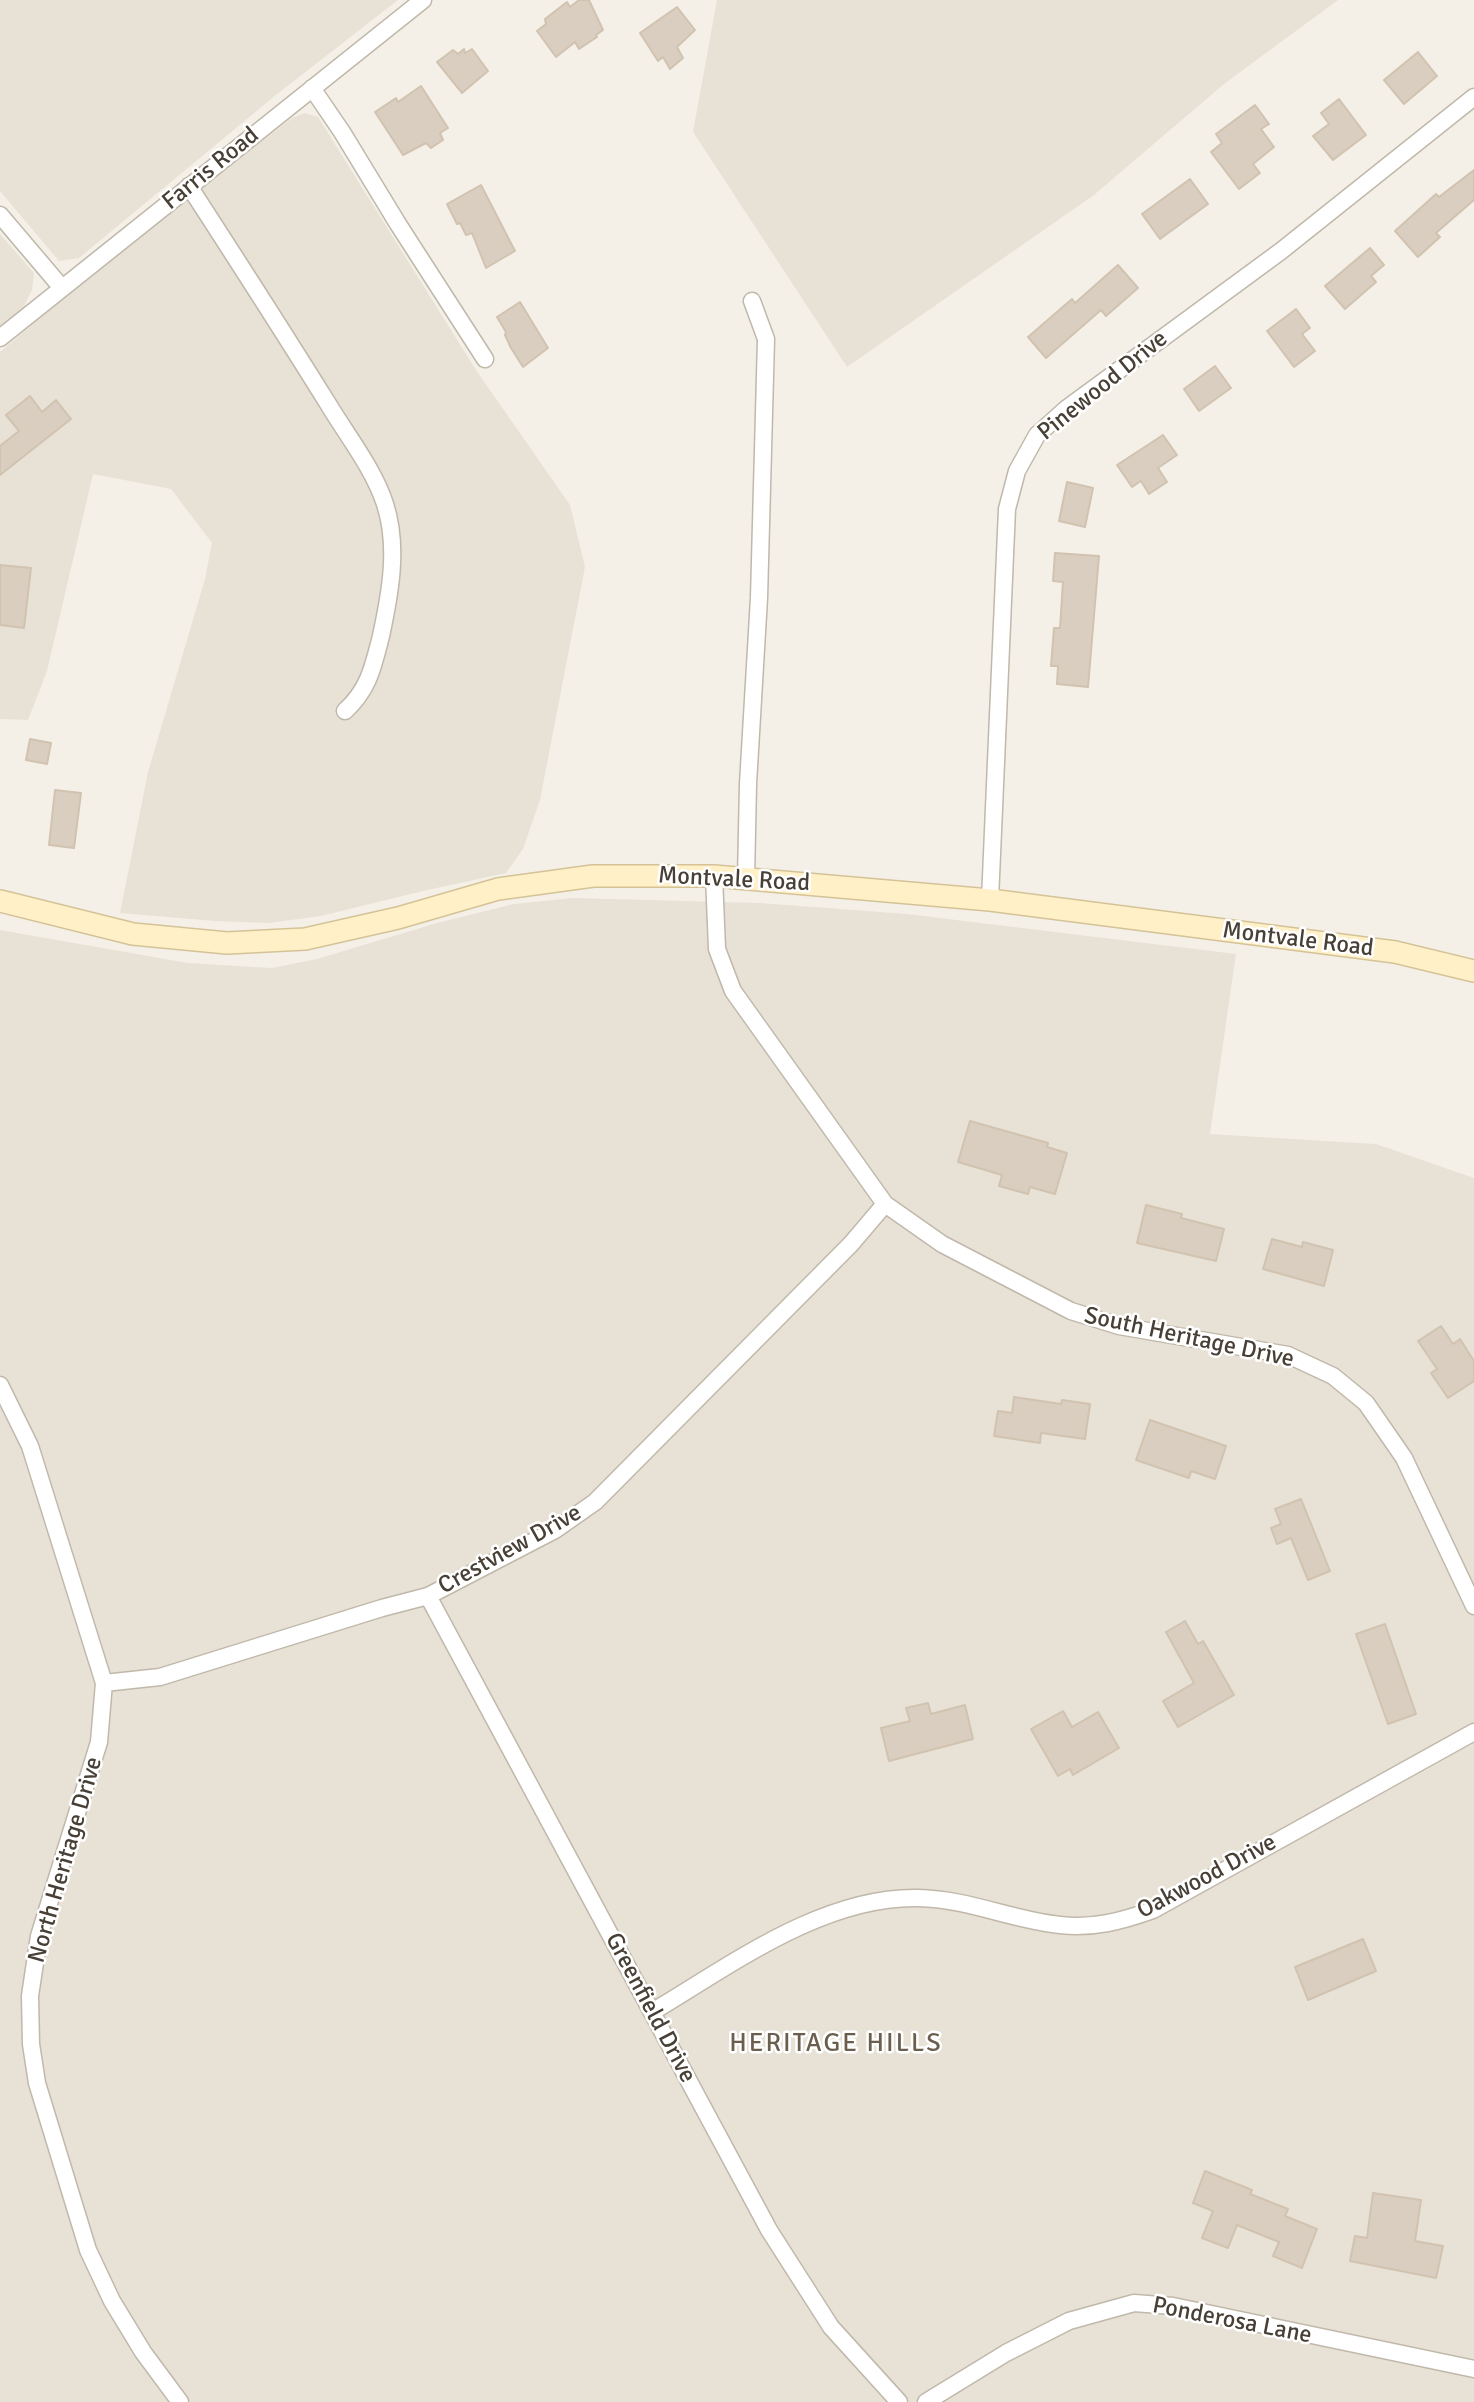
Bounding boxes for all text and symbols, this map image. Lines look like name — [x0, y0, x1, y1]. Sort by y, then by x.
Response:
street label: Farris Road — [157, 121, 265, 217]
street label: Pinewood Drive — [1032, 325, 1174, 447]
street label: Montvale Road — [657, 862, 811, 898]
street label: Montvale Road — [1221, 916, 1375, 964]
street label: South Heritage Drive — [1082, 1302, 1296, 1374]
street label: Crestview Drive — [433, 1499, 587, 1601]
street label: North Heritage Drive — [23, 1754, 109, 1966]
street label: Oakwood Drive — [1133, 1828, 1281, 1926]
street label: Greenfield Drive — [598, 1928, 702, 2088]
district label: HERITAGE HILLS — [731, 2028, 941, 2060]
street label: Ponderosa Lane — [1150, 2291, 1314, 2351]

